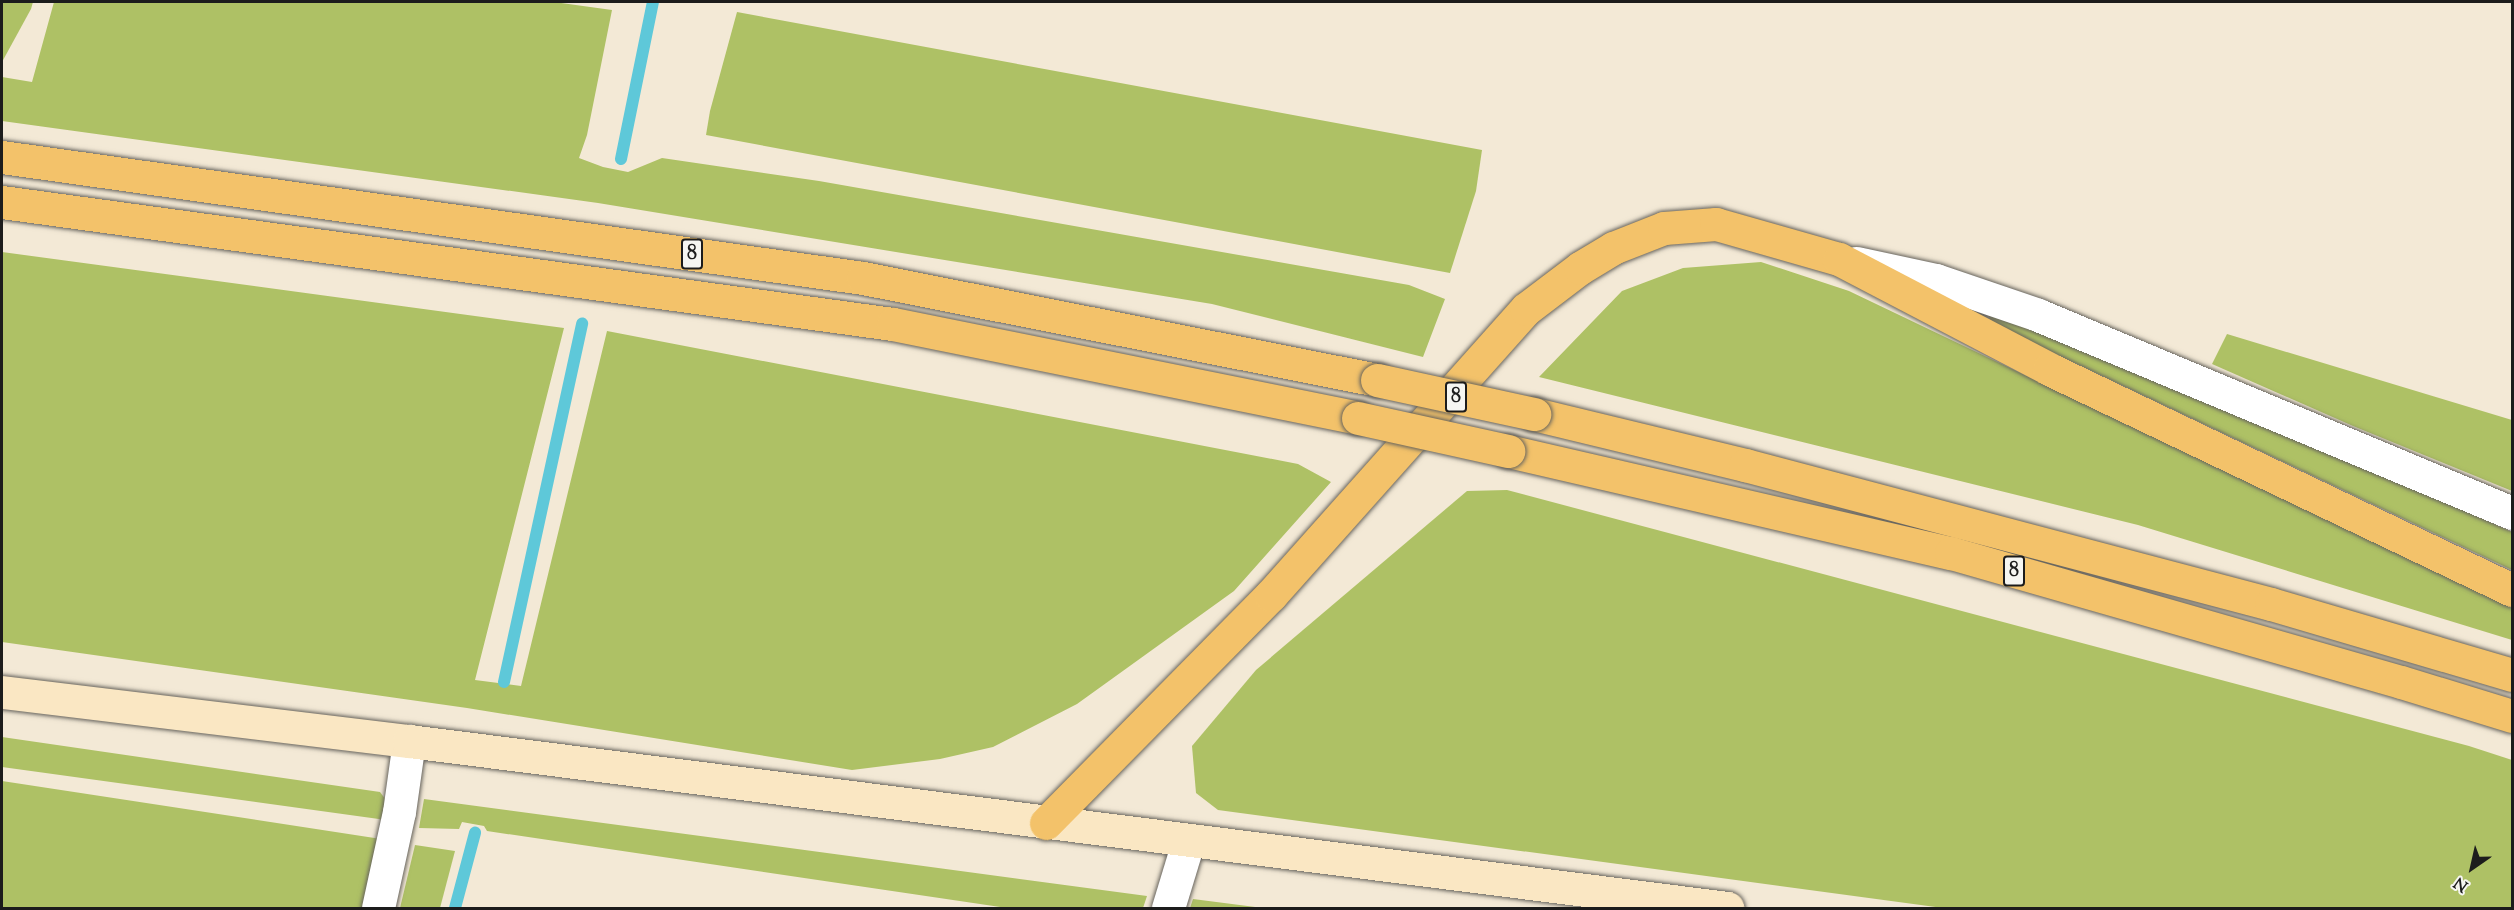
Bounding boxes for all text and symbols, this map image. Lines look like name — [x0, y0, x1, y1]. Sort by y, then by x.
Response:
road number: 8 — [680, 237, 704, 271]
road number: 8 — [1444, 380, 1468, 414]
road number: 8 — [2002, 554, 2026, 588]
north arrow — [2442, 838, 2502, 898]
text: N — [2450, 870, 2473, 896]

